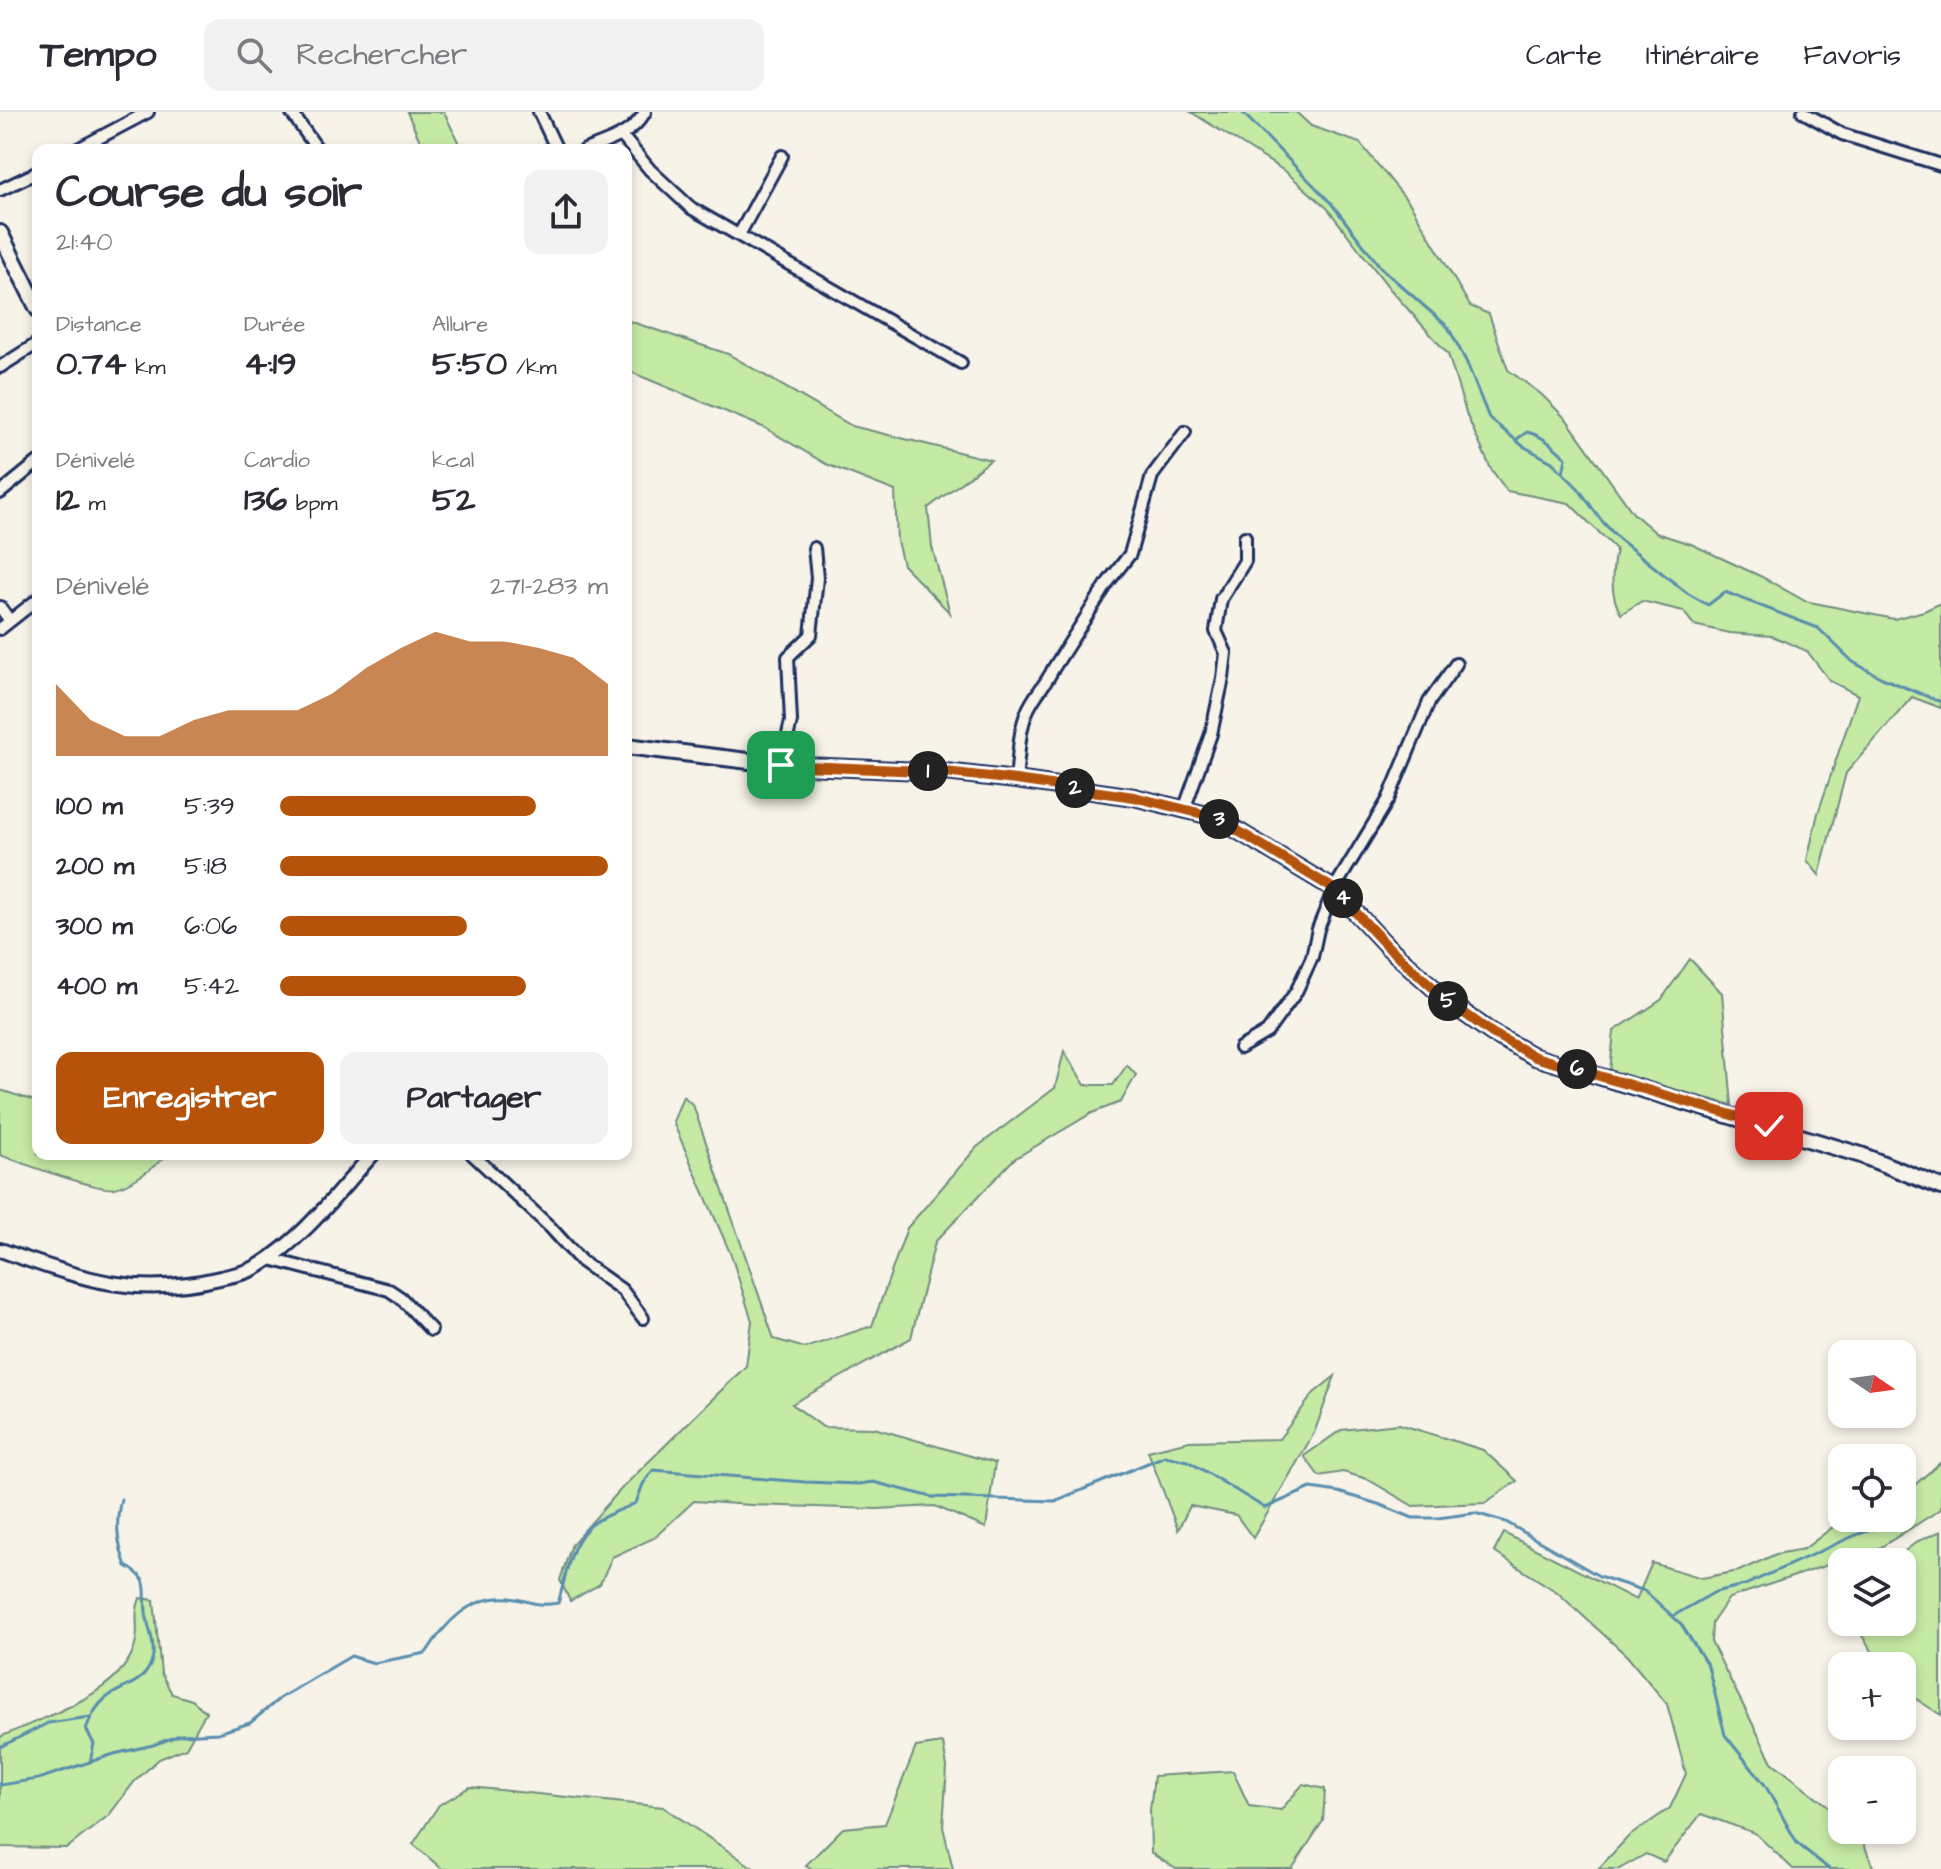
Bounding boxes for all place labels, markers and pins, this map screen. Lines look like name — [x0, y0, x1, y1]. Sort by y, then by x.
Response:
pin — [747, 731, 815, 799]
pin: 1 — [908, 751, 948, 791]
pin: 2 — [1055, 768, 1095, 808]
pin: 3 — [1199, 799, 1239, 839]
pin: 4 — [1323, 878, 1363, 918]
pin: 5 — [1428, 981, 1468, 1021]
pin: 6 — [1557, 1049, 1597, 1089]
pin — [1735, 1092, 1803, 1160]

